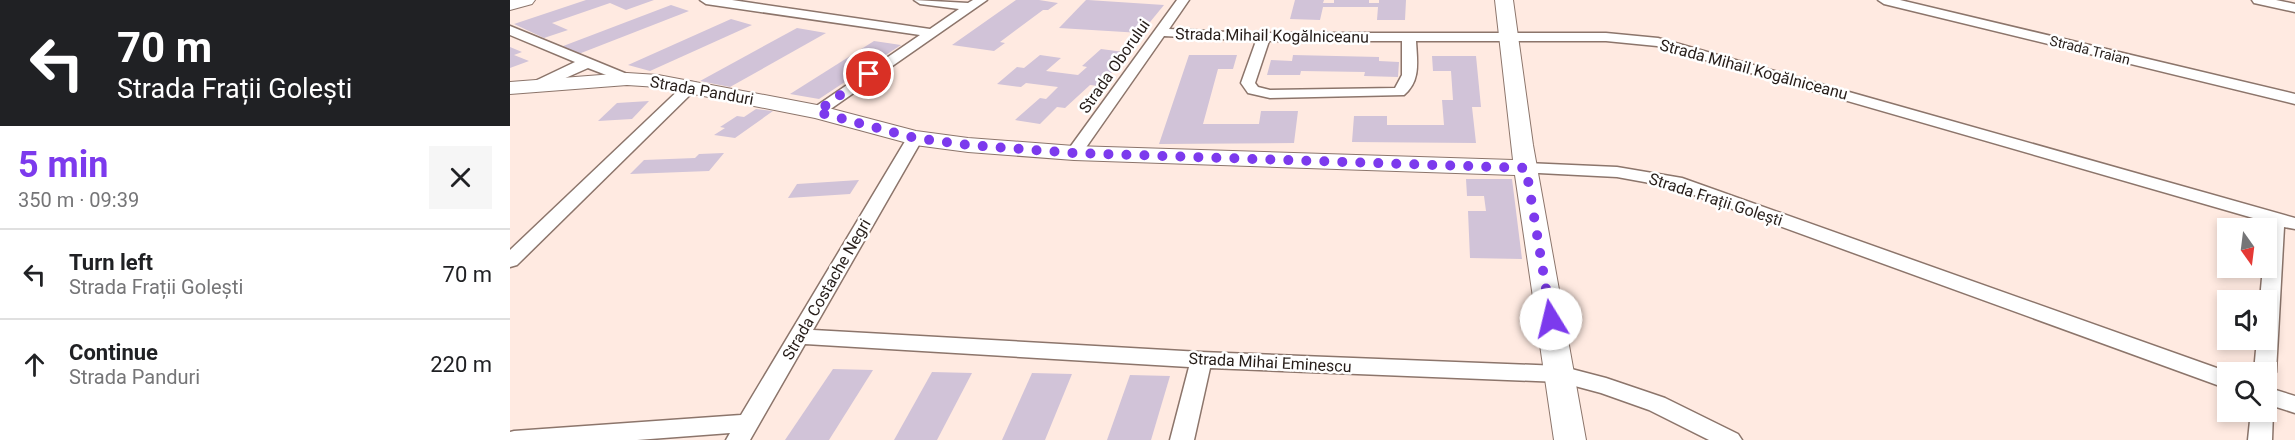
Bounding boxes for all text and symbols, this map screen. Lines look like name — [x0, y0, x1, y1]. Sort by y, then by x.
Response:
street label: Strada Oborului — [1075, 16, 1154, 117]
text: 70 m — [117, 23, 212, 72]
icon: left — [18, 24, 96, 102]
street label: Strada Mihail Kogălniceanu — [1175, 24, 1369, 47]
street label: Strada Traian — [2048, 32, 2132, 68]
street label: Strada Mihail Kogălniceanu — [1658, 35, 1850, 104]
pin — [843, 48, 894, 99]
icon: arrive — [852, 57, 885, 90]
street label: Strada Panduri — [649, 72, 755, 109]
text: Strada Frații Golești — [117, 73, 352, 105]
text: 5 min — [18, 144, 109, 186]
button: close — [429, 146, 492, 209]
street label: Strada Frații Golești — [1646, 169, 1785, 231]
text: 350 m · 09:39 — [18, 188, 139, 212]
street label: Strada Costache Negri — [778, 215, 875, 363]
north arrow — [2217, 218, 2277, 278]
map controls — [2217, 218, 2277, 422]
text: Turn left — [69, 250, 153, 275]
icon: left — [18, 258, 51, 291]
text: 70 m — [443, 262, 492, 287]
text: Strada Frații Golești — [69, 275, 243, 299]
position arrow — [1519, 287, 1583, 351]
button: sound — [2217, 290, 2277, 350]
text: Continue — [69, 340, 158, 365]
icon: ahead — [18, 348, 51, 381]
street label: Strada Mihai Eminescu — [1188, 349, 1352, 376]
text: 220 m — [430, 352, 492, 377]
button: search — [2217, 362, 2277, 422]
text: Strada Panduri — [69, 365, 200, 389]

